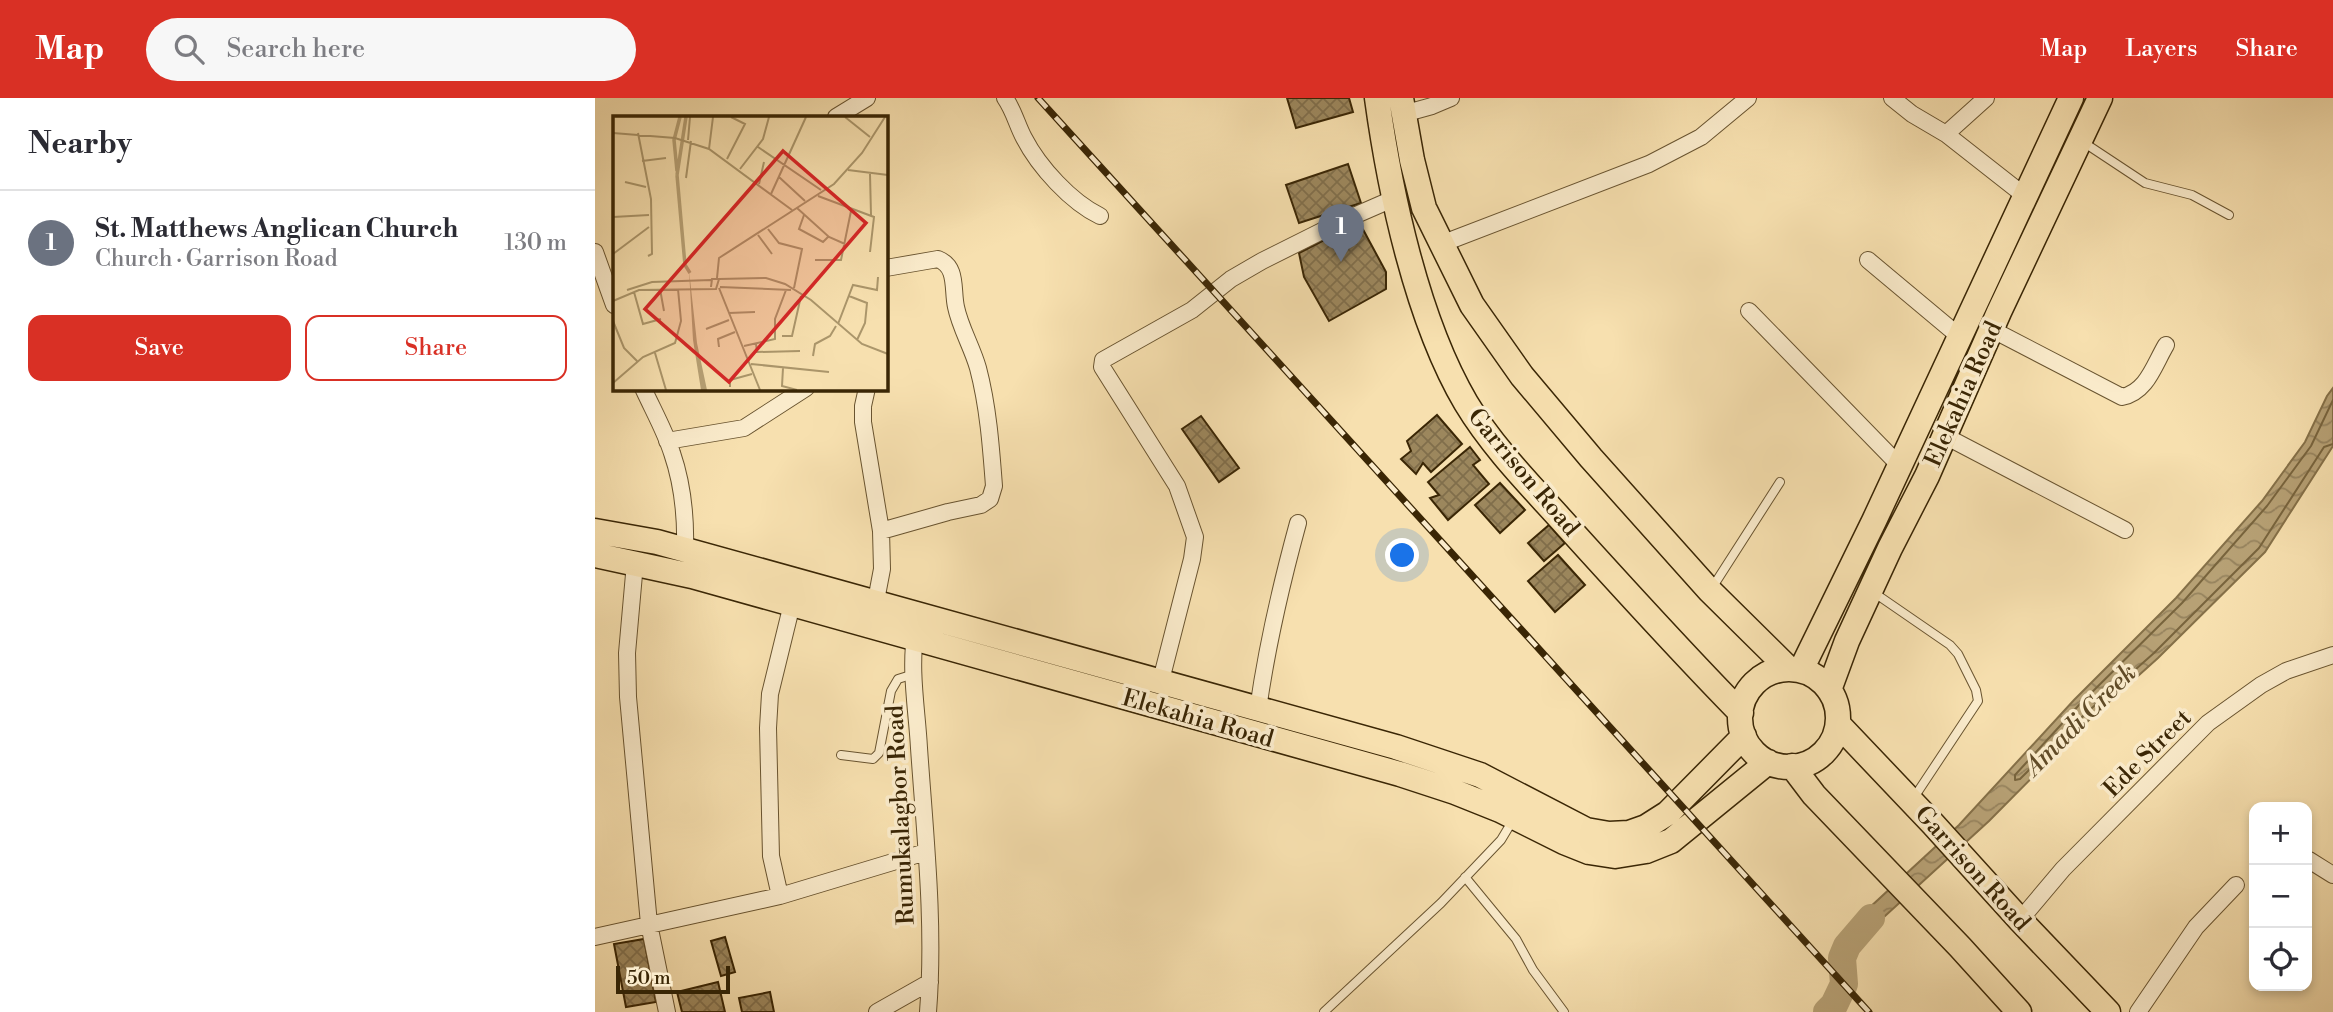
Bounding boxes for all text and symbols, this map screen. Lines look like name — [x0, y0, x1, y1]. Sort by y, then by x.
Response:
search box — [146, 18, 636, 81]
text: Map — [35, 29, 104, 70]
icon: search — [170, 30, 208, 68]
text: Search here — [226, 33, 365, 65]
text: Map — [2040, 34, 2087, 64]
text: Layers — [2125, 34, 2197, 64]
text: Share — [2235, 34, 2298, 64]
inset map — [613, 116, 887, 390]
text: Nearby — [28, 125, 132, 163]
pin: 1 — [1318, 204, 1364, 262]
text: St. Matthews Anglican Church — [95, 213, 458, 245]
text: 1 — [45, 229, 57, 257]
text: 130 m — [504, 229, 567, 257]
text: Church · Garrison Road — [95, 245, 337, 273]
button: Save — [28, 315, 291, 381]
button: Share — [305, 315, 567, 381]
street label: Elekahia Road — [1918, 317, 2010, 472]
street label: Garrison Road — [1461, 402, 1586, 543]
your location — [1385, 538, 1419, 572]
water label: Amadi Creek — [2016, 657, 2143, 784]
street label: Elekahia Road — [1119, 683, 1277, 755]
street label: Ede Street — [2097, 703, 2198, 804]
street label: Rumukalagbor Road — [880, 704, 922, 926]
street label: Garrison Road — [1908, 800, 2037, 938]
map controls — [2249, 802, 2312, 991]
button: + — [2249, 802, 2312, 865]
button: − — [2249, 865, 2312, 928]
button: locate — [2249, 928, 2312, 991]
scale bar — [616, 963, 730, 995]
text: 50 m — [627, 966, 671, 990]

